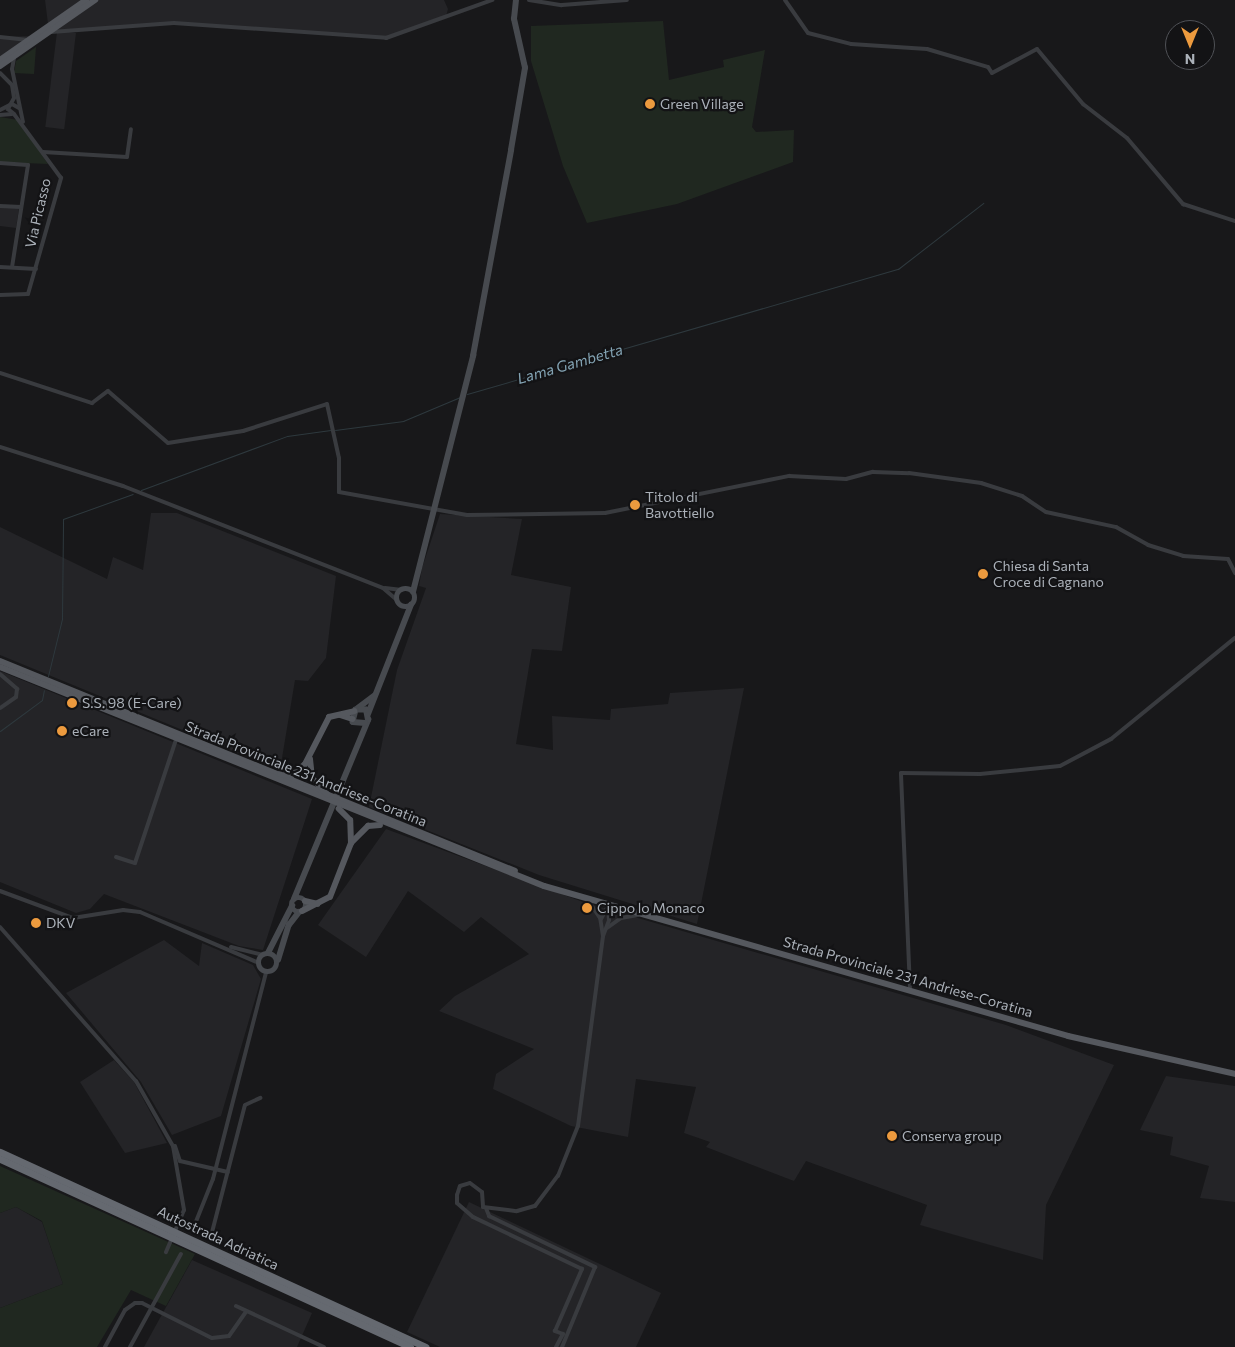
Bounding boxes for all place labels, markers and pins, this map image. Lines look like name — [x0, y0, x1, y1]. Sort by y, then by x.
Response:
place label: Green Village — [660, 96, 744, 112]
marker: Green Village — [644, 98, 656, 110]
place label: Titolo di Bavottiello — [645, 489, 714, 522]
marker: Titolo di Bavottiello — [629, 499, 641, 511]
place label: Chiesa di Santa Croce di Cagnano — [993, 558, 1104, 590]
marker: Chiesa di Santa Croce di Cagnano — [977, 568, 989, 580]
place label: S.S. 98 (E-Care) — [82, 695, 182, 711]
marker: S.S. 98 (E-Care) — [66, 697, 78, 709]
place label: eCare — [72, 723, 109, 739]
marker: eCare — [56, 725, 68, 737]
place label: Cippo lo Monaco — [597, 900, 705, 916]
marker: Cippo lo Monaco — [581, 902, 593, 914]
place label: DKV — [46, 915, 75, 931]
marker: DKV — [30, 917, 42, 929]
place label: Conserva group — [902, 1128, 1002, 1144]
marker: Conserva group — [886, 1130, 898, 1142]

